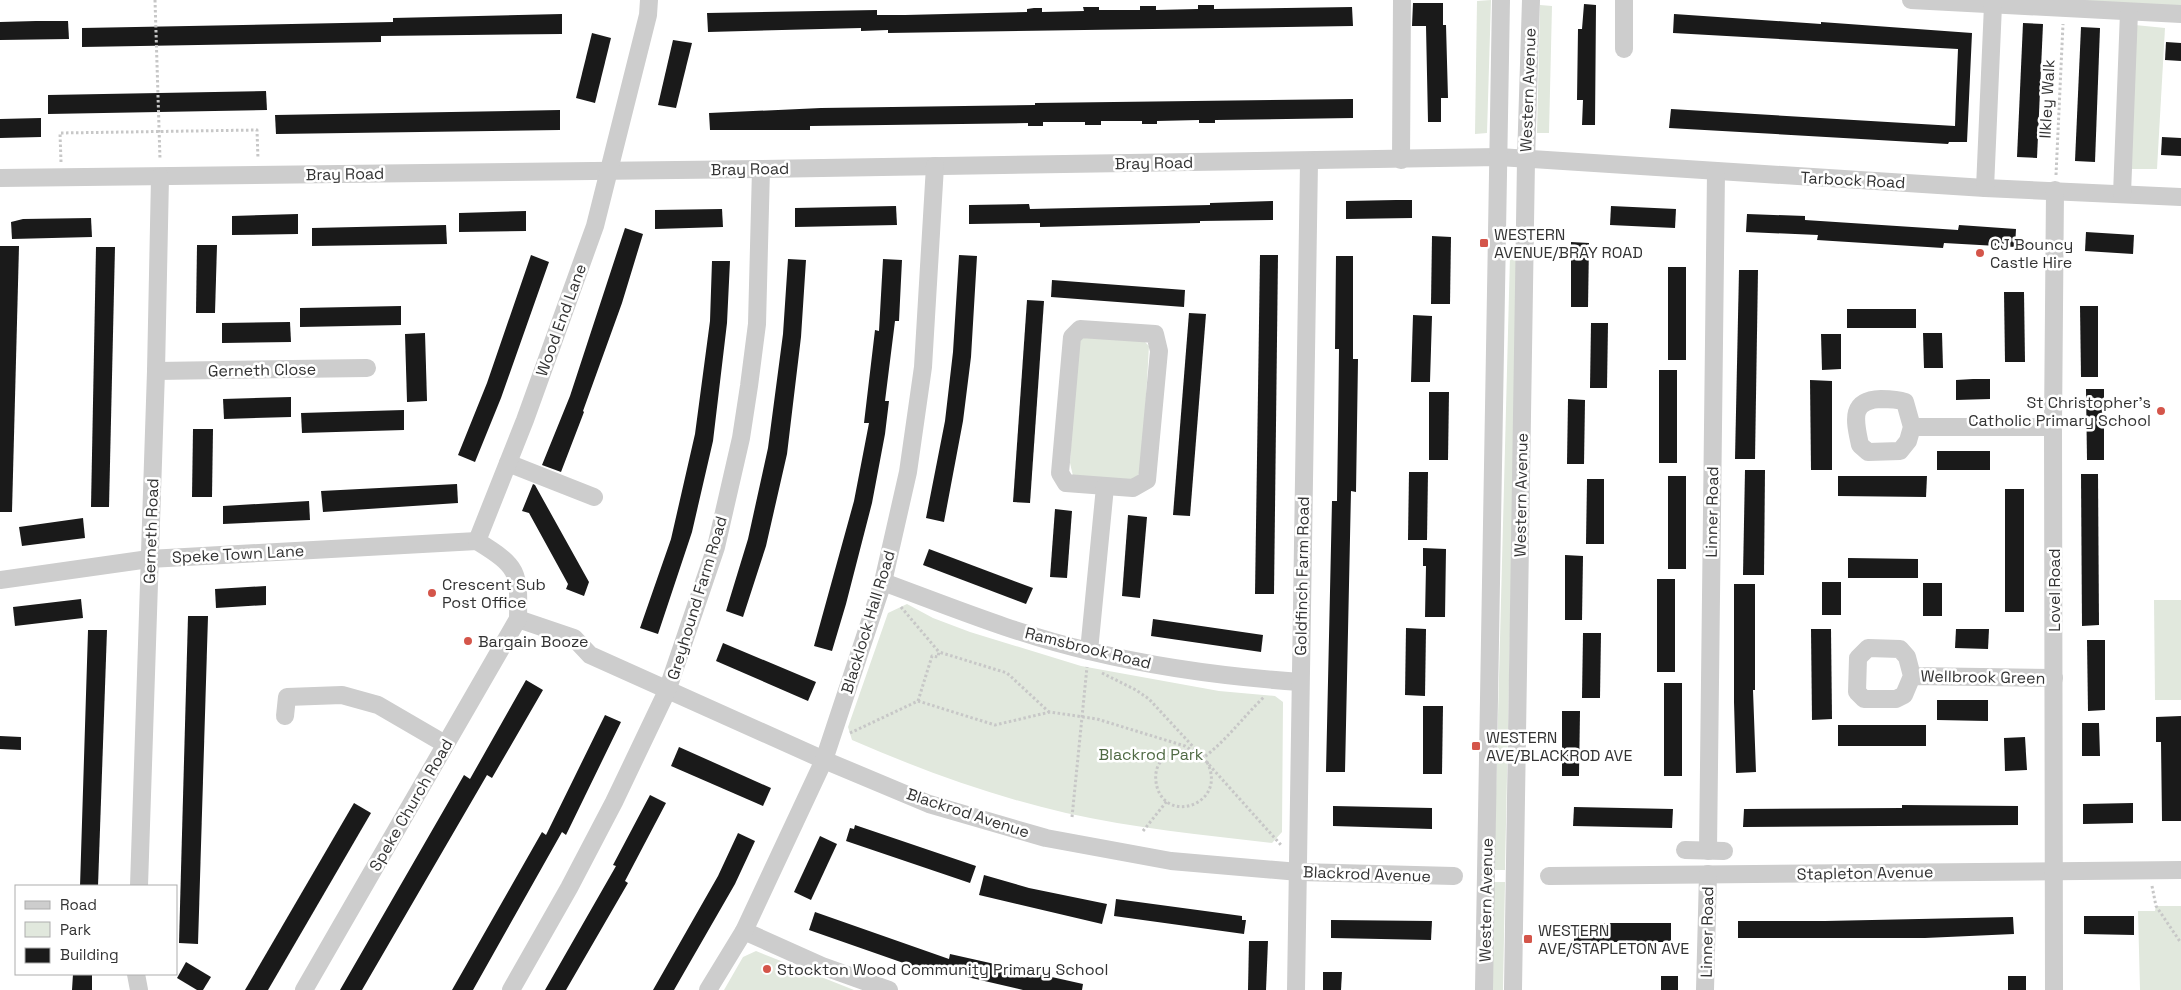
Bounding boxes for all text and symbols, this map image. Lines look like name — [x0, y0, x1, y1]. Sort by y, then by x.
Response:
street label: Western Avenue — [1515, 28, 1541, 152]
street label: Ilkley Walk — [2034, 59, 2060, 139]
street label: Bray Road — [1115, 152, 1193, 174]
street label: Bray Road — [711, 158, 789, 180]
street label: Bray Road — [306, 163, 384, 185]
street label: Tarbock Road — [1800, 167, 1906, 193]
place label: WESTERN AVENUE/BRAY ROAD — [1494, 224, 1643, 263]
place label: CJ Bouncy Castle Hire — [1990, 234, 2073, 273]
marker: WESTERN AVENUE/BRAY ROAD — [1478, 237, 1490, 249]
marker: CJ Bouncy Castle Hire — [1974, 247, 1986, 259]
street label: Wood End Lane — [531, 261, 591, 379]
street label: Gerneth Close — [208, 359, 316, 381]
place label: St Christopher's Catholic Primary School — [1968, 392, 2151, 431]
marker: St Christopher's Catholic Primary School — [2155, 405, 2167, 417]
street label: Western Avenue — [1509, 433, 1533, 557]
street label: Linner Road — [1701, 466, 1723, 558]
street label: Gerneth Road — [139, 478, 163, 584]
street label: Goldfinch Farm Road — [1290, 496, 1314, 656]
street label: Greyhound Farm Road — [662, 514, 732, 682]
street label: Speke Town Lane — [171, 540, 305, 568]
street label: Blacklock Hall Road — [836, 548, 900, 696]
street label: Lovel Road — [2044, 548, 2065, 632]
place label: Crescent Sub Post Office — [442, 574, 546, 613]
marker: Crescent Sub Post Office — [426, 587, 438, 599]
street label: Ramsbrook Road — [1023, 622, 1153, 674]
place label: Bargain Booze — [478, 631, 588, 652]
marker: Bargain Booze — [462, 635, 474, 647]
street label: Wellbrook Green — [1920, 665, 2046, 689]
place label: WESTERN AVE/BLACKROD AVE — [1486, 727, 1632, 766]
street label: Speke Church Road — [365, 735, 457, 875]
marker: WESTERN AVE/BLACKROD AVE — [1470, 740, 1482, 752]
park label: Blackrod Park — [1099, 744, 1204, 765]
street label: Blackrod Avenue — [904, 783, 1032, 843]
street label: Western Avenue — [1474, 838, 1498, 962]
street label: Blackrod Avenue — [1303, 861, 1431, 887]
street label: Stapleton Avenue — [1796, 861, 1934, 885]
legend — [15, 885, 178, 975]
street label: Linner Road — [1696, 886, 1718, 978]
text: Road — [60, 895, 97, 914]
text: Park — [60, 920, 91, 939]
place label: WESTERN AVE/STAPLETON AVE — [1538, 920, 1689, 959]
marker: WESTERN AVE/STAPLETON AVE — [1522, 933, 1534, 945]
text: Building — [60, 945, 119, 964]
place label: Stockton Wood Community Primary School — [777, 959, 1108, 980]
marker: Stockton Wood Community Primary School — [761, 963, 773, 975]

